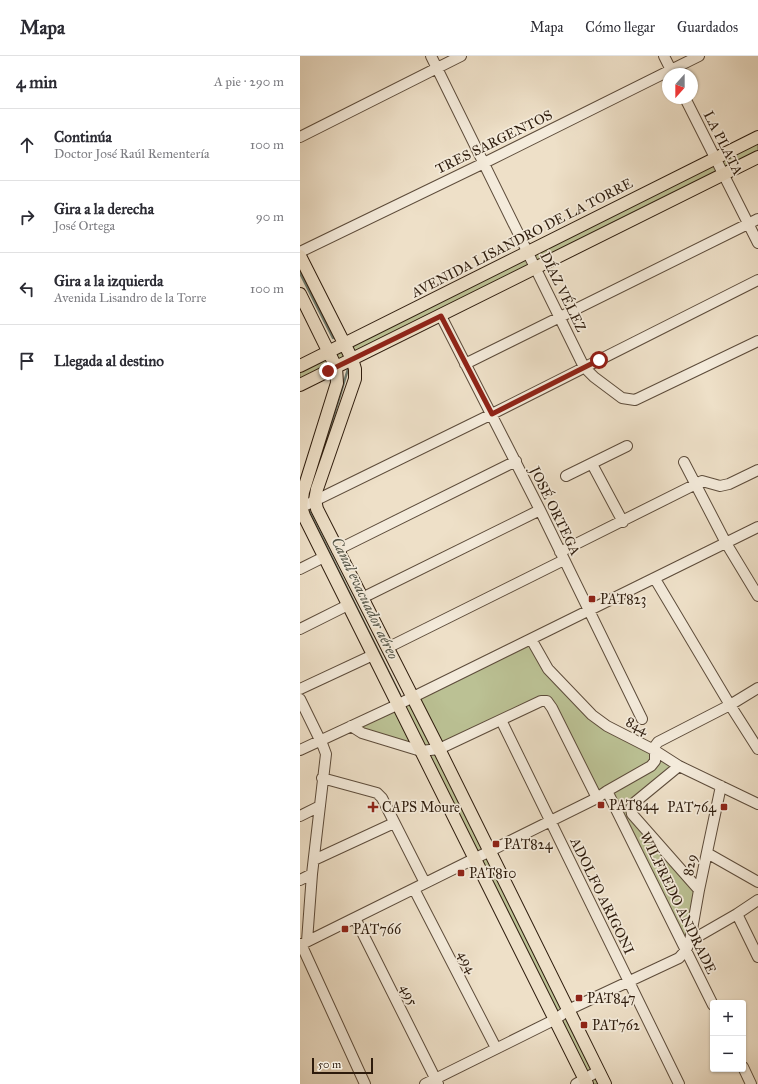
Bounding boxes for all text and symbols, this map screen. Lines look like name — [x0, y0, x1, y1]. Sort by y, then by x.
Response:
text: Mapa — [20, 16, 65, 39]
text: Mapa — [530, 19, 563, 36]
text: Cómo llegar — [585, 19, 655, 36]
text: Guardados — [677, 19, 738, 36]
north arrow — [662, 68, 698, 104]
text: 4 min — [16, 72, 57, 93]
text: A pie · 290 m — [214, 74, 284, 90]
street label: TRES SARGENTOS — [433, 106, 555, 178]
street label: LA PLATA — [700, 108, 747, 178]
text: Continúa — [54, 128, 112, 146]
icon: ahead — [16, 134, 38, 156]
text: 100 m — [250, 137, 284, 153]
text: Doctor José Raúl Rementería — [54, 146, 209, 162]
street label: AVENIDA LISANDRO DE LA TORRE — [408, 175, 635, 302]
text: Gira a la derecha — [54, 200, 154, 218]
icon: right — [16, 206, 38, 228]
text: 90 m — [256, 209, 284, 225]
text: José Ortega — [54, 218, 115, 234]
street label: DÍAZ VÉLEZ — [536, 248, 592, 335]
text: Gira a la izquierda — [54, 272, 163, 290]
icon: left — [16, 278, 38, 300]
text: 100 m — [250, 281, 284, 297]
text: Avenida Lisandro de la Torre — [54, 290, 206, 306]
icon: arrive — [16, 350, 38, 372]
route start — [590, 351, 608, 369]
text: Llegada al destino — [54, 352, 164, 370]
route end — [319, 362, 337, 380]
street label: JOSÉ ORTEGA — [524, 461, 586, 559]
water label: Canal evacuador aéreo — [328, 534, 403, 662]
place label: PAT823 — [600, 591, 646, 608]
marker: PAT823 — [587, 594, 597, 604]
street label: 844 — [623, 713, 652, 739]
place label: PAT844 — [609, 797, 660, 814]
place label: CAPS Moure — [382, 799, 460, 816]
place label: PAT764 — [667, 799, 717, 816]
marker: PAT844 — [596, 800, 606, 810]
marker: CAPS Moure — [367, 801, 379, 813]
marker: PAT764 — [719, 802, 729, 812]
street label: WILFREDO ANDRADE — [636, 829, 720, 977]
street label: ADOLFO ARIGONI — [566, 834, 638, 957]
place label: PAT824 — [504, 836, 554, 853]
marker: PAT824 — [491, 839, 501, 849]
street label: 829 — [679, 853, 701, 877]
place label: PAT810 — [469, 865, 516, 882]
marker: PAT810 — [456, 868, 466, 878]
place label: PAT766 — [353, 921, 402, 938]
marker: PAT766 — [340, 924, 350, 934]
street label: 494 — [454, 948, 480, 977]
street label: 495 — [396, 981, 422, 1009]
place label: PAT847 — [587, 990, 635, 1007]
marker: PAT847 — [574, 993, 584, 1003]
map controls — [710, 1000, 746, 1072]
button: + — [710, 1000, 746, 1036]
place label: PAT762 — [592, 1017, 640, 1034]
marker: PAT762 — [579, 1020, 589, 1030]
button: − — [710, 1036, 746, 1072]
scale bar — [312, 1056, 373, 1075]
text: 50 m — [318, 1058, 341, 1071]

